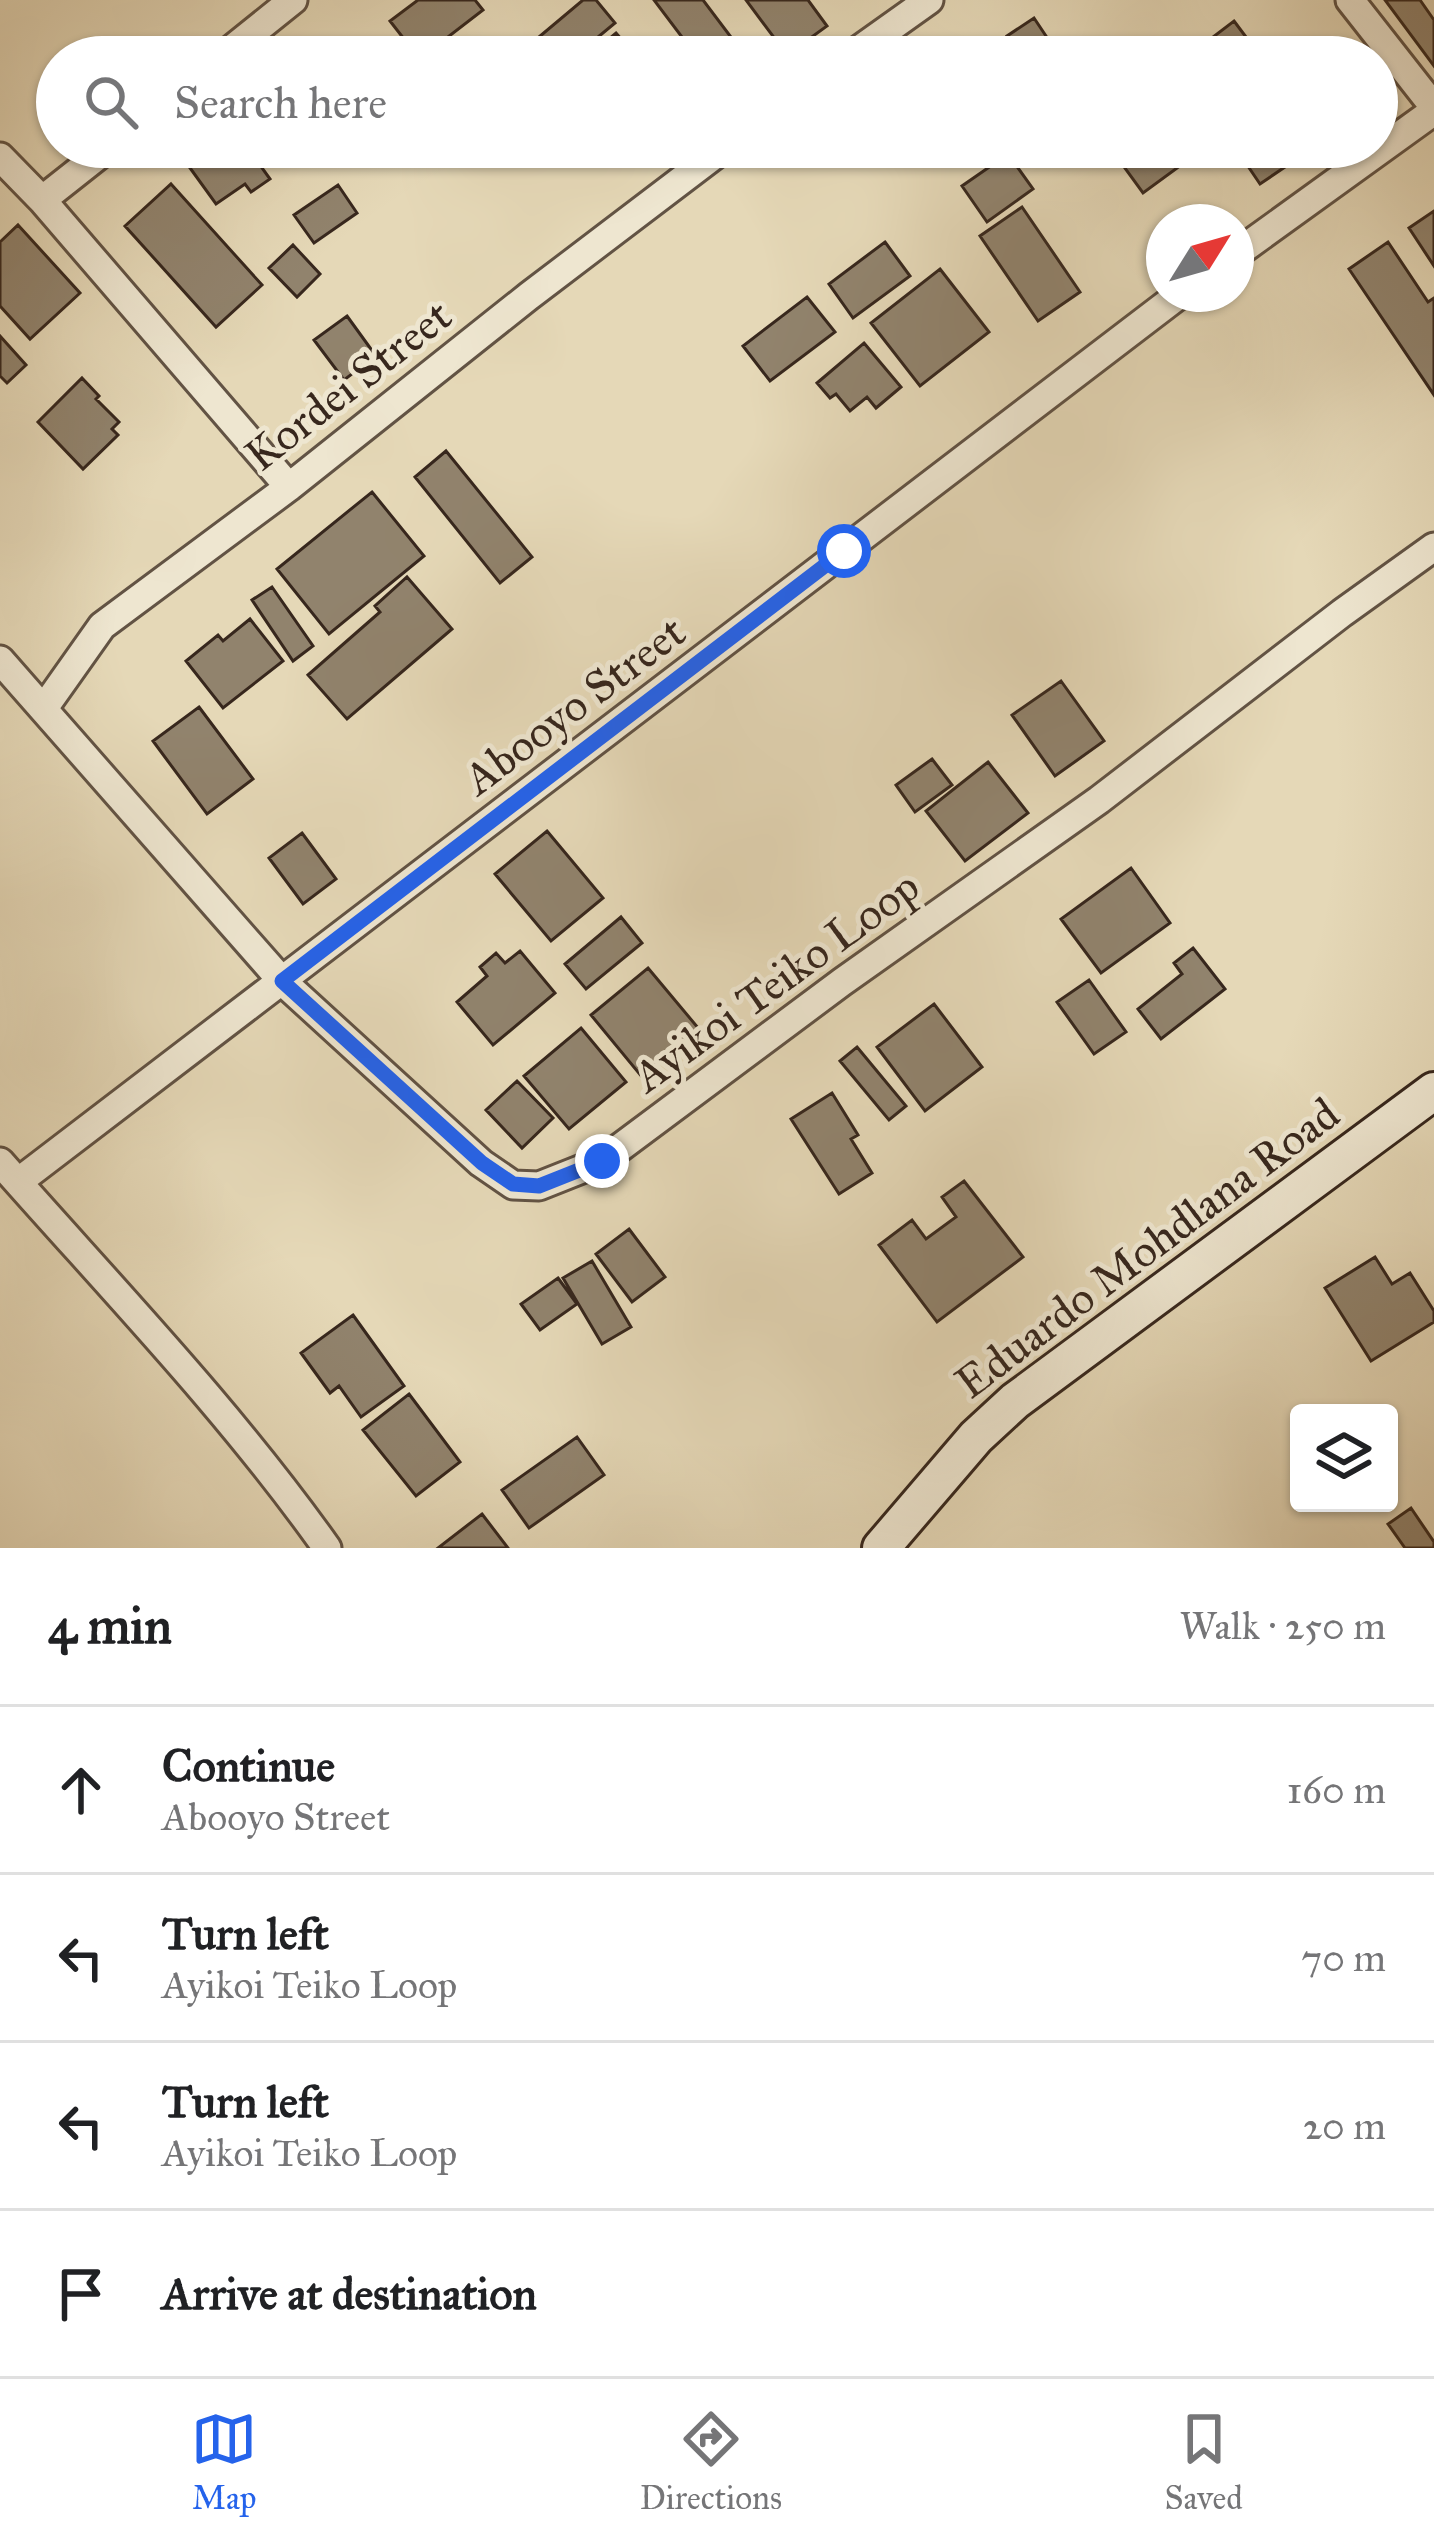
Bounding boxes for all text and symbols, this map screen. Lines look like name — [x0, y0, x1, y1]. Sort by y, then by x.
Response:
search box — [36, 36, 1398, 168]
icon: search — [78, 69, 144, 135]
text: Search here — [174, 75, 387, 130]
north arrow — [1146, 204, 1254, 312]
street label: Kordei Street — [234, 288, 462, 482]
route start — [817, 524, 871, 578]
street label: Abooyo Street — [451, 604, 696, 807]
street label: Ayikoi Teiko Loop — [620, 859, 930, 1105]
street label: Eduardo Mohdlana Road — [944, 1086, 1350, 1410]
route end — [575, 1134, 629, 1188]
map controls — [1290, 1404, 1398, 1512]
button: layers — [1290, 1404, 1398, 1512]
text: 4 min — [48, 1595, 172, 1657]
text: Walk · 250 m — [1179, 1602, 1386, 1650]
text: Continue — [162, 1738, 335, 1793]
icon: ahead — [48, 1757, 114, 1823]
text: 160 m — [1287, 1766, 1386, 1814]
text: Abooyo Street — [162, 1793, 390, 1841]
text: Turn left — [162, 1906, 329, 1961]
icon: left — [48, 1925, 114, 1991]
text: 70 m — [1301, 1934, 1386, 1982]
text: Ayikoi Teiko Loop — [162, 1961, 457, 2009]
text: Turn left — [162, 2074, 329, 2129]
icon: left — [48, 2093, 114, 2159]
text: 20 m — [1303, 2102, 1386, 2150]
text: Ayikoi Teiko Loop — [162, 2129, 457, 2177]
icon: arrive — [48, 2261, 114, 2327]
text: Arrive at destination — [162, 2266, 537, 2321]
tab: Map — [191, 2406, 257, 2518]
tab: Directions — [640, 2406, 782, 2518]
tab: Saved — [1164, 2406, 1243, 2518]

